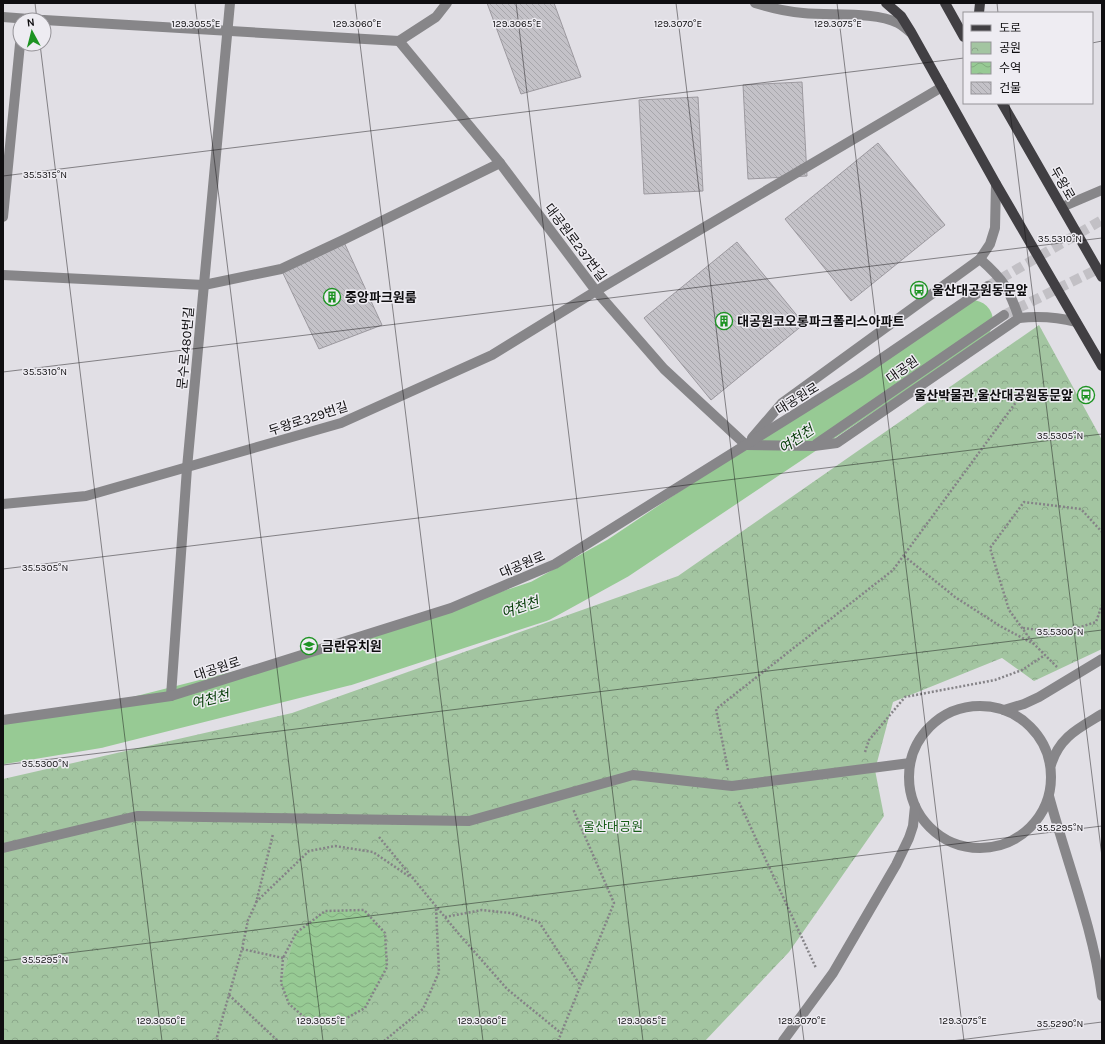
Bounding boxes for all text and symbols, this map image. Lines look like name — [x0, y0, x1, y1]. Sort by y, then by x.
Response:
north arrow — [12, 12, 52, 52]
legend — [963, 12, 1093, 104]
text: N — [26, 16, 36, 30]
text: 129.3055°E — [172, 18, 220, 30]
text: 129.3060°E — [332, 18, 382, 30]
text: 129.3065°E — [493, 18, 541, 30]
text: 129.3070°E — [654, 18, 702, 30]
text: 129.3075°E — [814, 18, 862, 30]
text: 도로 — [999, 21, 1021, 35]
text: 공원 — [999, 41, 1021, 55]
text: 수역 — [999, 61, 1021, 75]
text: 건물 — [999, 81, 1021, 95]
street label: 두왕로 — [1047, 164, 1078, 203]
text: 35.5315°N — [23, 169, 67, 181]
street label: 대공원로237번길 — [542, 201, 610, 284]
text: 35.5310°N — [1038, 233, 1082, 245]
bus stop icon: 울산대공원동문앞 — [909, 280, 929, 300]
place label: 울산대공원동문앞 — [932, 283, 1028, 298]
building icon: 중앙파크원룸 — [322, 287, 342, 307]
place label: 중앙파크원룸 — [345, 290, 417, 305]
street label: 문수로480번길 — [174, 306, 197, 390]
building icon: 대공원코오롱파크폴리스아파트 — [714, 311, 734, 331]
place label: 대공원코오롱파크폴리스아파트 — [737, 314, 904, 329]
street label: 대공원 — [883, 353, 921, 386]
text: 35.5310°N — [23, 366, 67, 378]
street label: 대공원로 — [773, 379, 822, 417]
bus stop icon: 울산박물관,울산대공원동문앞 — [1076, 385, 1096, 405]
place label: 울산박물관,울산대공원동문앞 — [914, 388, 1073, 403]
street label: 두왕로329번길 — [267, 399, 350, 438]
water label: 여천천 — [776, 421, 818, 457]
text: 35.5305°N — [1037, 430, 1083, 442]
street label: 대공원로 — [497, 548, 547, 581]
text: 35.5305°N — [22, 562, 68, 574]
water label: 여천천 — [499, 593, 542, 622]
text: 35.5300°N — [1036, 626, 1084, 638]
school or university icon: 금란유치원 — [299, 636, 319, 656]
place label: 금란유치원 — [322, 639, 382, 654]
street label: 대공원로 — [192, 654, 242, 683]
water label: 여천천 — [189, 686, 232, 712]
text: 35.5300°N — [21, 758, 69, 770]
park label: 울산대공원 — [583, 819, 643, 834]
text: 35.5295°N — [1037, 822, 1083, 834]
text: 35.5295°N — [22, 954, 68, 966]
text: 129.3050°E — [136, 1015, 186, 1027]
text: 129.3055°E — [297, 1015, 345, 1027]
text: 129.3060°E — [457, 1015, 507, 1027]
text: 129.3065°E — [618, 1015, 666, 1027]
text: 129.3070°E — [778, 1015, 826, 1027]
text: 129.3075°E — [939, 1015, 987, 1027]
text: 35.5290°N — [1037, 1018, 1083, 1030]

